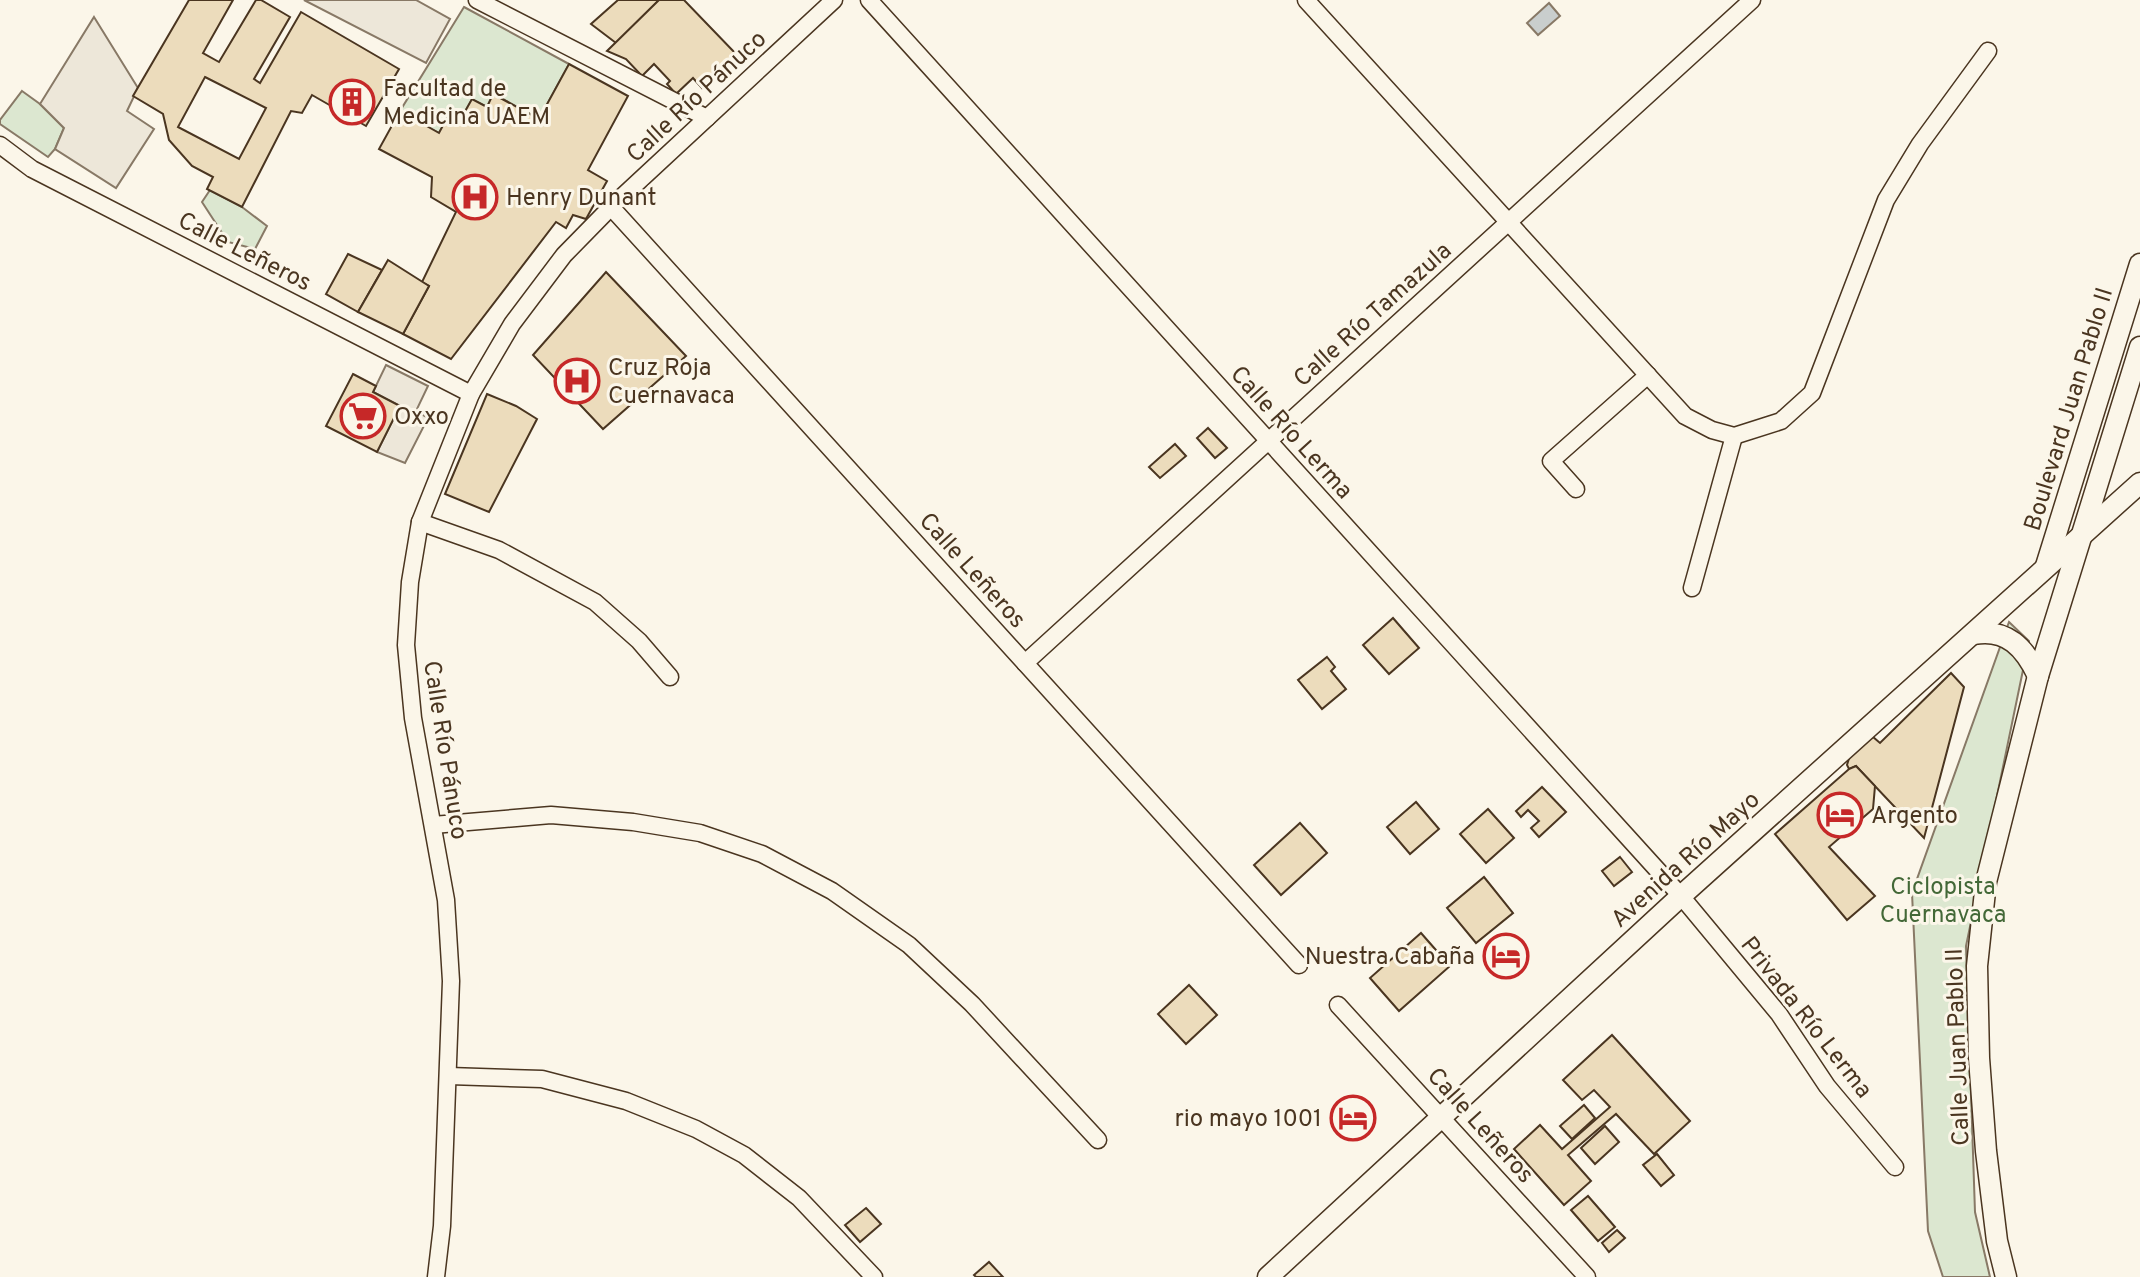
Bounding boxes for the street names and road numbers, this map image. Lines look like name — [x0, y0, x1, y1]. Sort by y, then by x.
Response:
street label: Calle Río Pánuco — [621, 25, 774, 170]
street label: Calle Leñeros — [172, 206, 316, 299]
street label: Calle Río Tamazula — [1288, 237, 1459, 394]
street label: Boulevard Juan Pablo II — [2019, 284, 2121, 535]
street label: Calle Río Lerma — [1223, 360, 1358, 506]
street label: Calle Leñeros — [912, 507, 1031, 635]
street label: Calle Río Pánuco — [415, 659, 473, 842]
street label: Avenida Río Mayo — [1606, 786, 1767, 935]
street label: Privada Río Lerma — [1733, 931, 1878, 1105]
street label: Calle Juan Pablo II — [1941, 948, 1977, 1146]
street label: Calle Leñeros — [1420, 1062, 1539, 1190]

